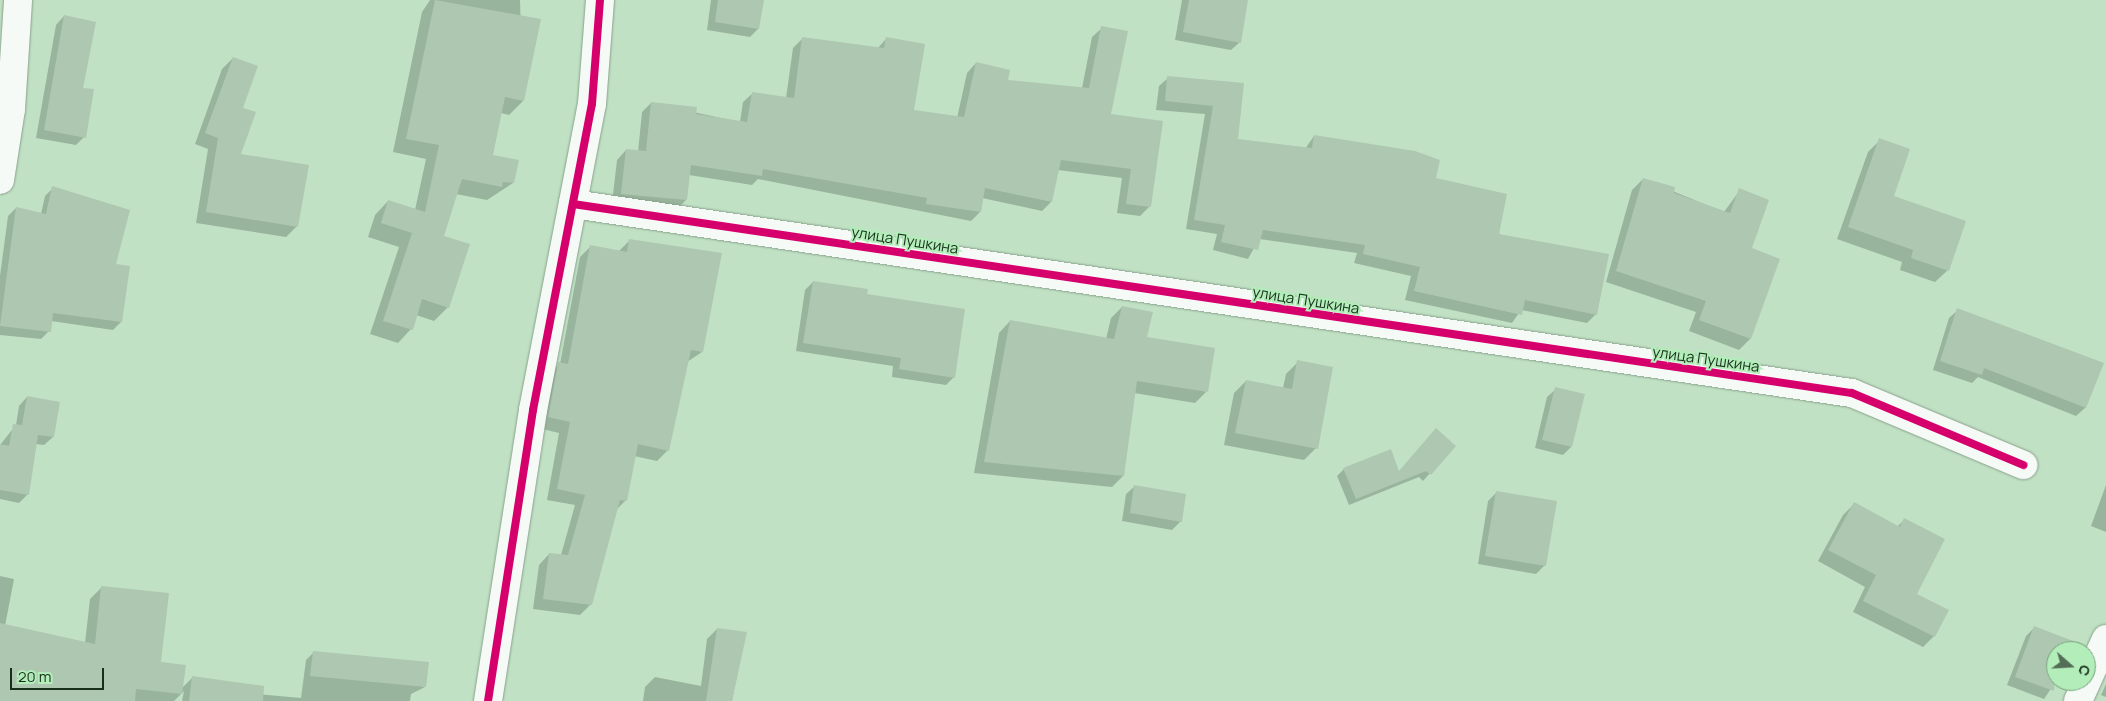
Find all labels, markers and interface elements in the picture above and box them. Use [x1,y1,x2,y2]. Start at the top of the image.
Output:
street label: улица Пушкина [850,223,960,257]
street label: улица Пушкина [1251,283,1361,317]
street label: улица Пушкина [1651,343,1761,375]
north arrow [2046,641,2096,691]
scale bar [12,658,106,690]
text: С [2074,663,2095,679]
text: 20 m [18,666,51,687]

